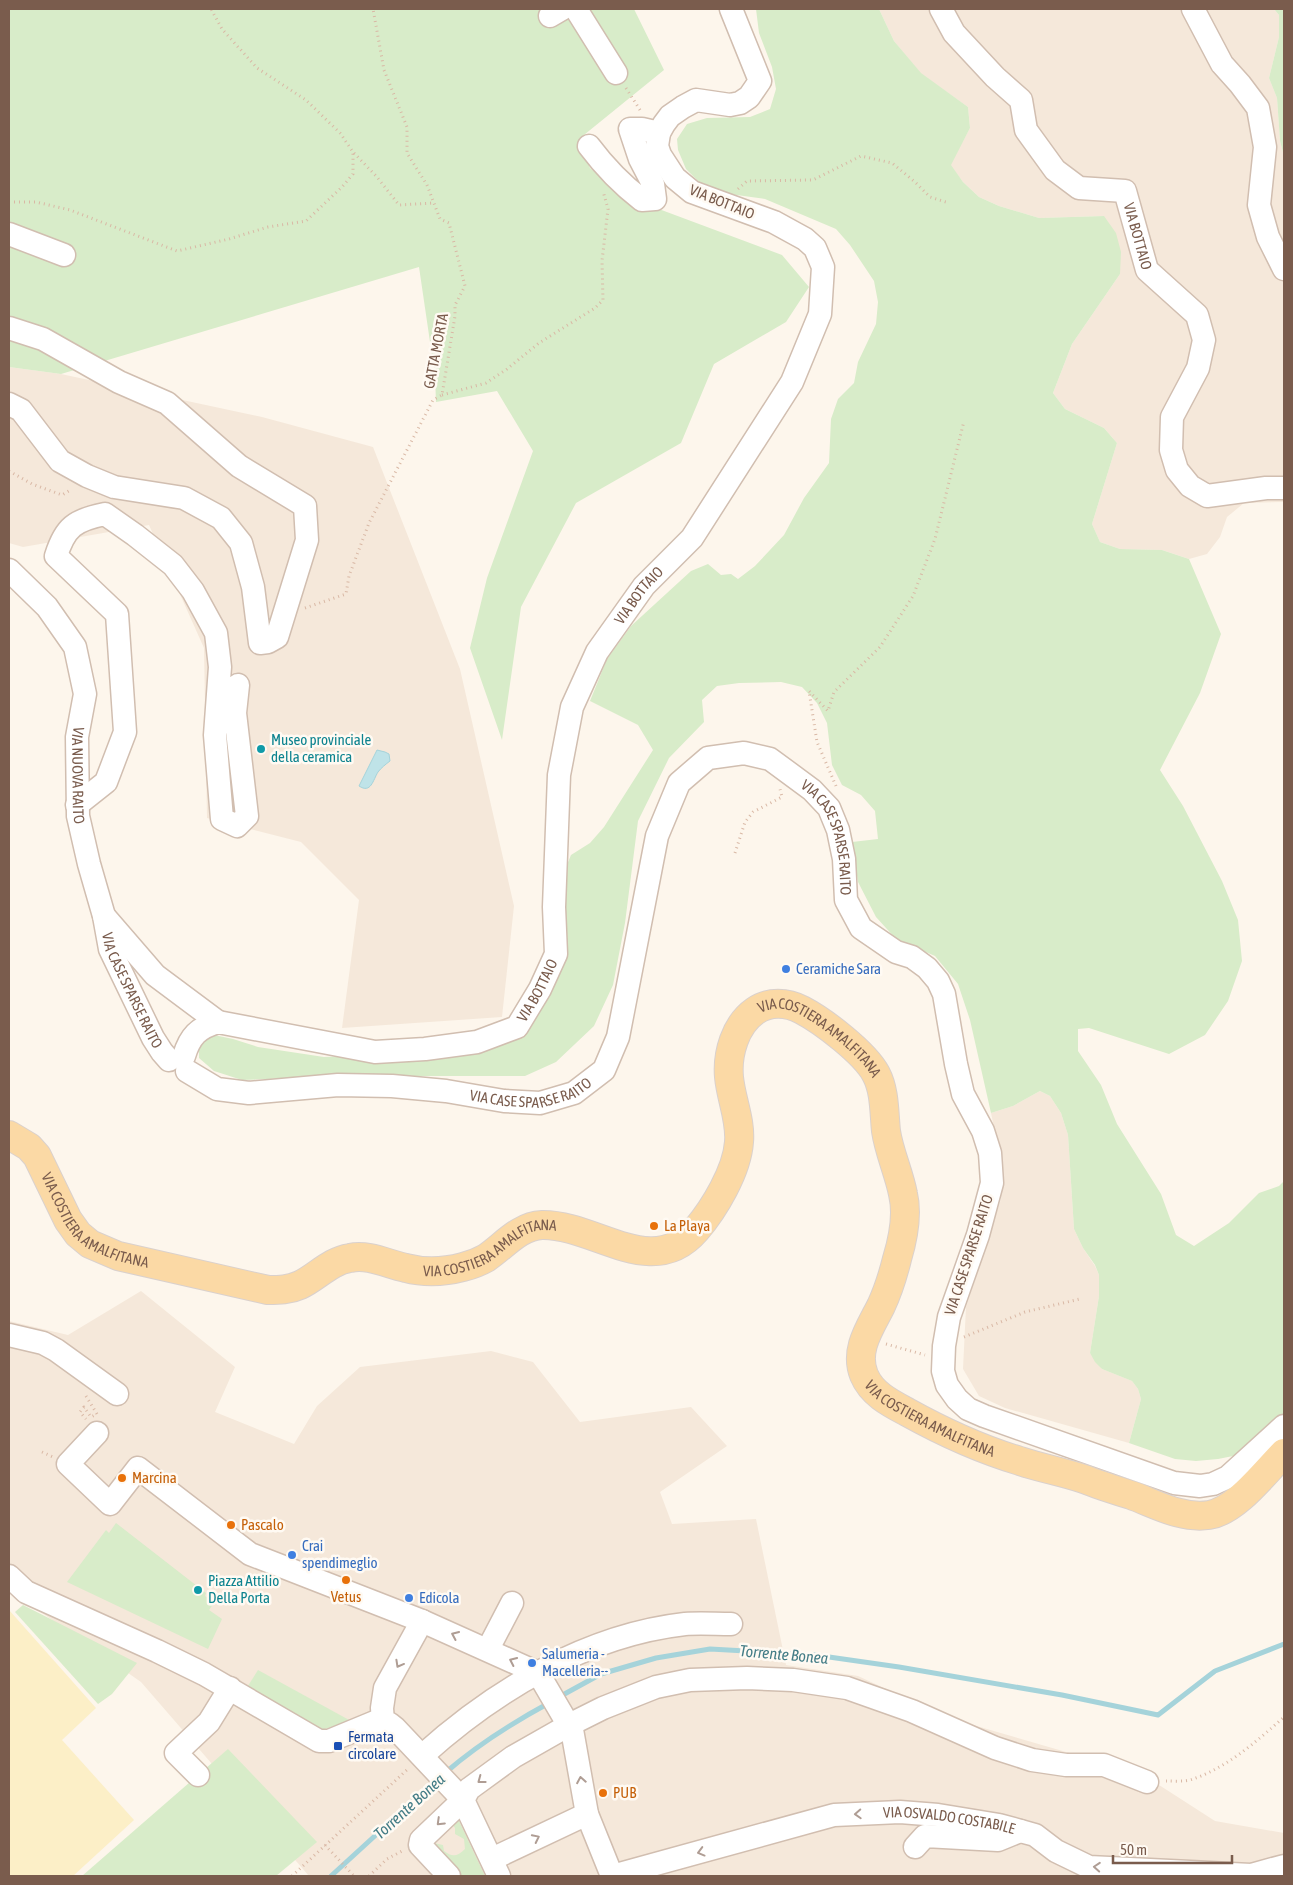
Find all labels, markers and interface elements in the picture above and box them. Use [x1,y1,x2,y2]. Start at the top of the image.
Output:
street label: VIA BOTTAIO [687,181,757,222]
street label: VIA BOTTAIO [1121,201,1156,272]
street label: GATTA MORTA [420,311,451,390]
street label: VIA BOTTAIO [611,563,667,627]
street label: VIA NUOVA RAITO [69,725,89,826]
place label: Museo provinciale della ceramica [271,731,372,765]
marker: Museo provinciale della ceramica [255,743,267,755]
street label: VIA CASE SPARSE RAITO [798,776,855,896]
street label: VIA CASE SPARSE RAITO [99,931,166,1051]
street label: VIA BOTTAIO [513,956,561,1025]
place label: Ceramiche Sara [796,960,881,977]
marker: Ceramiche Sara [780,963,792,975]
street label: VIA COSTIERA AMALFITANA [755,995,885,1080]
street label: VIA CASE SPARSE RAITO [468,1074,595,1111]
street label: VIA COSTIERA AMALFITANA [38,1170,151,1271]
street label: VIA CASE SPARSE RAITO [941,1192,996,1317]
street label: VIA COSTIERA AMALFITANA [422,1216,558,1279]
place label: La Playa [664,1217,710,1234]
marker: La Playa [648,1220,660,1232]
street label: VIA COSTIERA AMALFITANA [861,1377,998,1460]
place label: Marcina [132,1469,177,1486]
marker: Marcina [116,1472,128,1484]
place label: Pascalo [241,1516,284,1533]
marker: Pascalo [225,1519,237,1531]
place label: Crai spendimeglio [302,1537,378,1571]
marker: Crai spendimeglio [286,1549,298,1561]
place label: Piazza Attilio Della Porta [208,1572,279,1606]
marker: Vetus [340,1574,352,1586]
marker: Piazza Attilio Della Porta [192,1584,204,1596]
place label: Vetus [331,1588,361,1605]
place label: Edicola [419,1589,460,1606]
marker: Edicola [403,1592,415,1604]
one-way arrow [451,1631,460,1642]
water label: Torrente Bonea [739,1641,830,1667]
place label: Salumeria - Macelleria-- [542,1645,609,1679]
one-way arrow [509,1657,518,1667]
marker: Salumeria - Macelleria-- [526,1657,538,1669]
one-way arrow [395,1658,405,1667]
place label: Fermata circolare [348,1728,396,1762]
marker: Fermata circolare [332,1740,344,1752]
water label: Torrente Bonea [370,1769,448,1842]
one-way arrow [477,1774,487,1783]
one-way arrow [576,1776,586,1785]
place label: PUB [613,1784,636,1801]
marker: PUB [597,1787,609,1799]
street label: VIA OSVALDO COSTABILE [883,1803,1018,1837]
one-way arrow [854,1808,862,1819]
one-way arrow [437,1816,446,1825]
scale bar [1113,1832,1232,1864]
one-way arrow [531,1834,540,1845]
text: 50 m [1120,1841,1147,1858]
one-way arrow [697,1846,706,1857]
one-way arrow [1093,1861,1101,1872]

